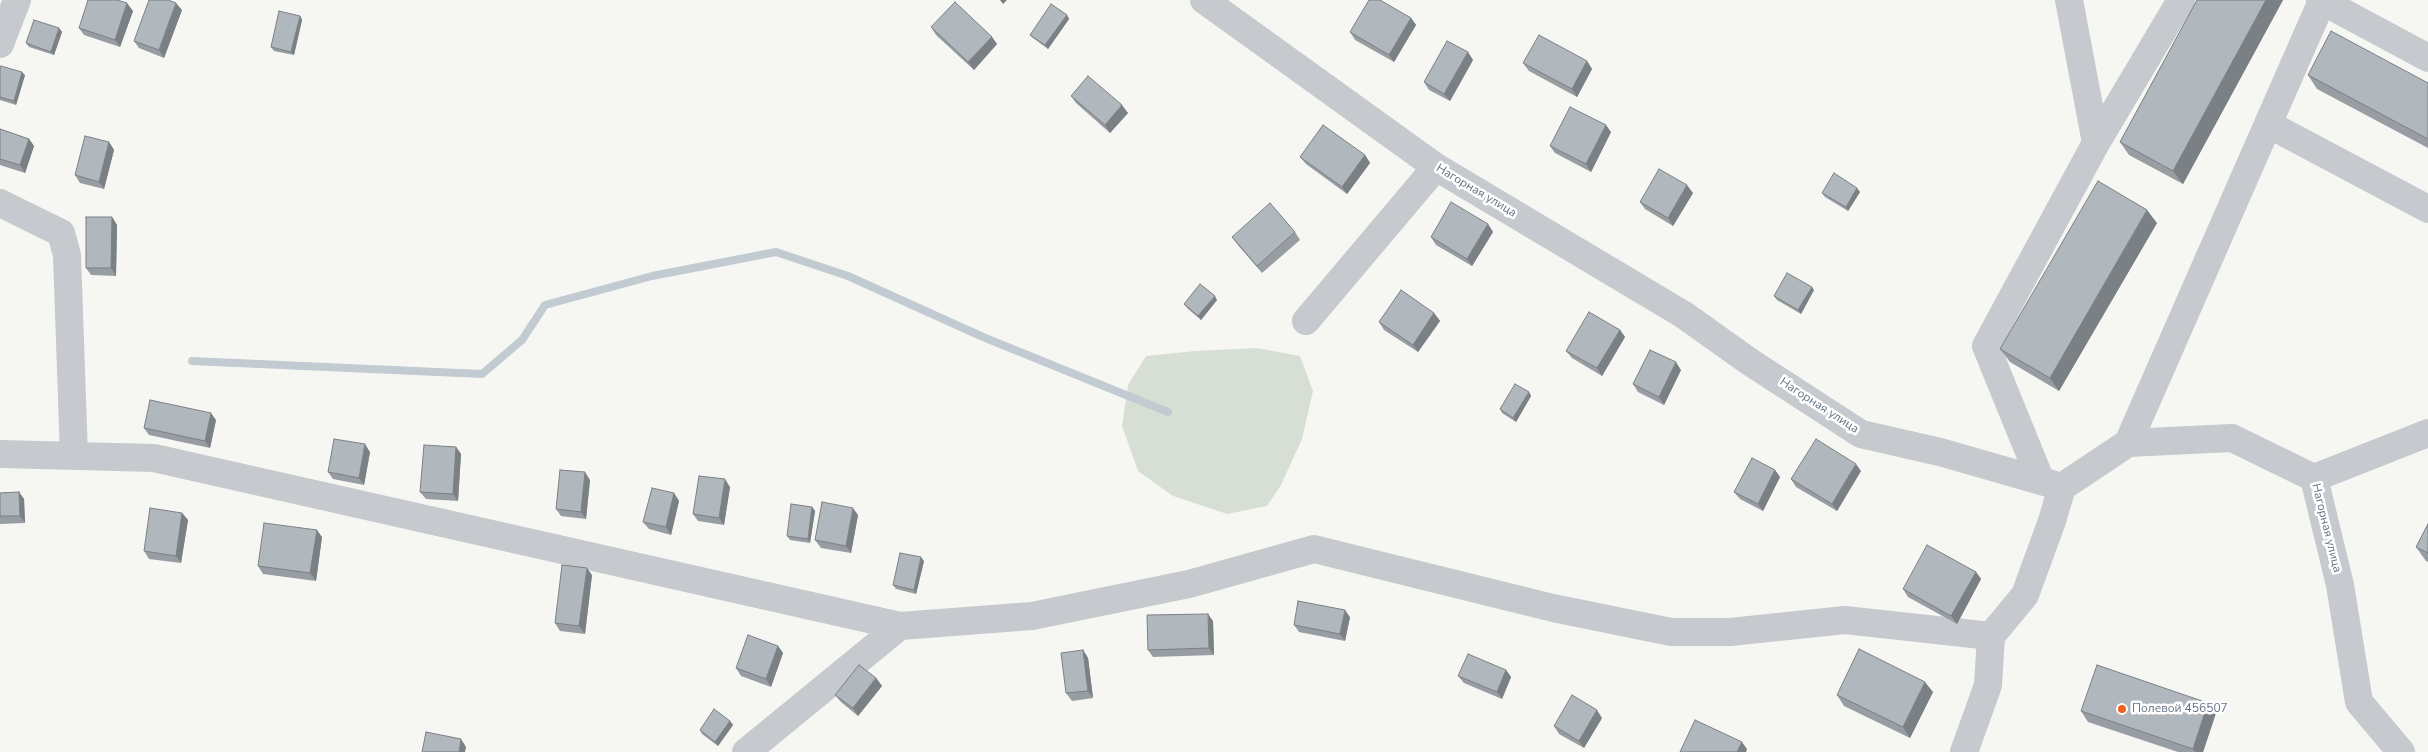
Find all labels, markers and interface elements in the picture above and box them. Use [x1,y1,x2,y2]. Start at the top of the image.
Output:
street label: Нагорная улица [1433,161,1519,221]
street label: Нагорная улица [1777,375,1861,437]
street label: Нагорная улица [2308,482,2344,574]
place label: Полевой 456507 [2132,702,2228,716]
marker: Полевой 456507 [2116,703,2128,715]

